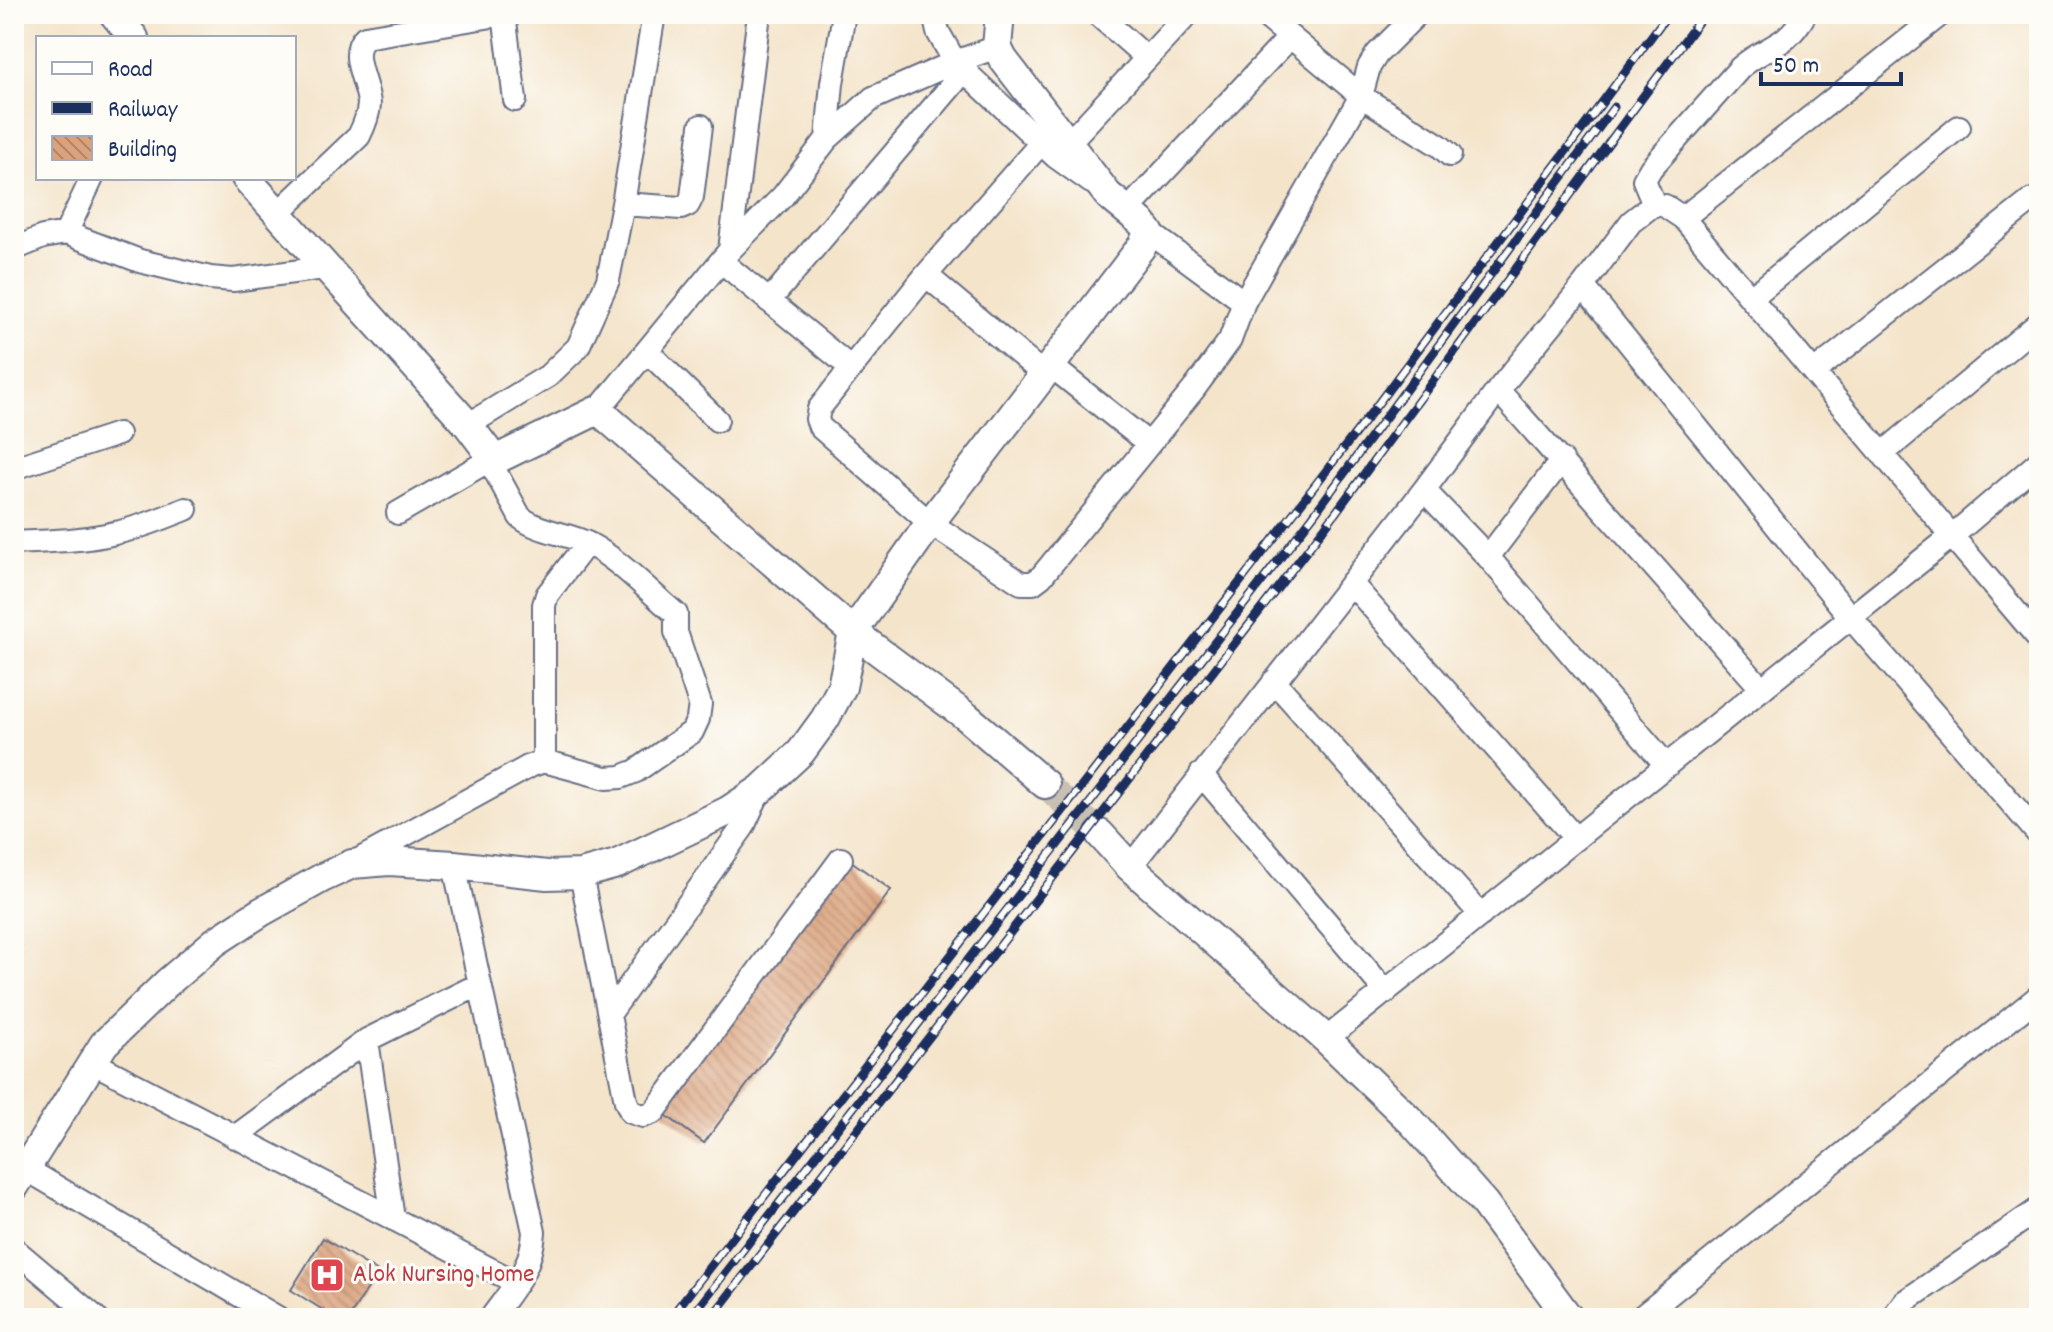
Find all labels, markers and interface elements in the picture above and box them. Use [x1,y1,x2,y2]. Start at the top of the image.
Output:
legend [36,36,296,180]
scale bar [1761,36,1901,86]
text: 50 m [1773,50,1819,84]
text: Road [108,54,153,88]
text: Railway [108,94,179,128]
text: Building [108,134,177,168]
hospital icon: Alok Nursing Home [308,1256,346,1294]
place label: Alok Nursing Home [353,1257,535,1294]

